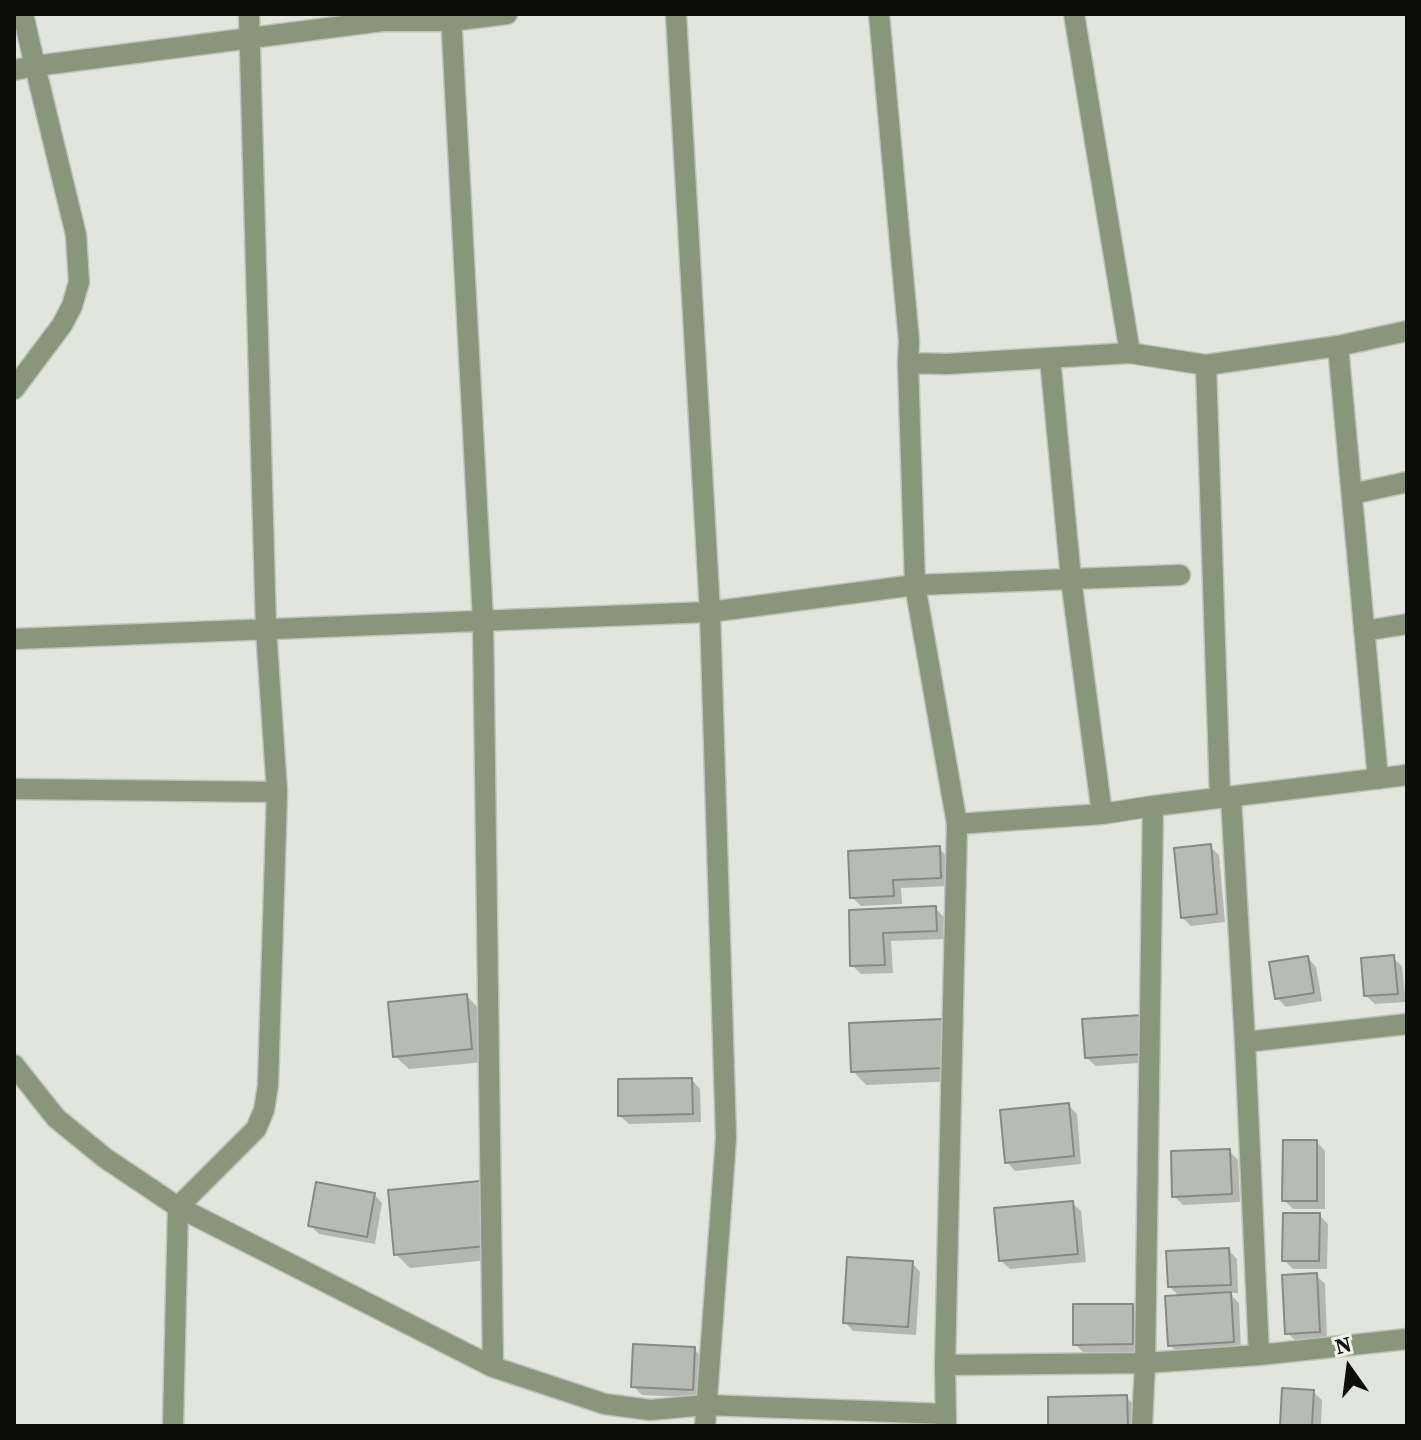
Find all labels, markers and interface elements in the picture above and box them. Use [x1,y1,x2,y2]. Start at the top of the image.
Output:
north arrow [1309,1328,1389,1408]
text: N [1332,1328,1355,1361]

